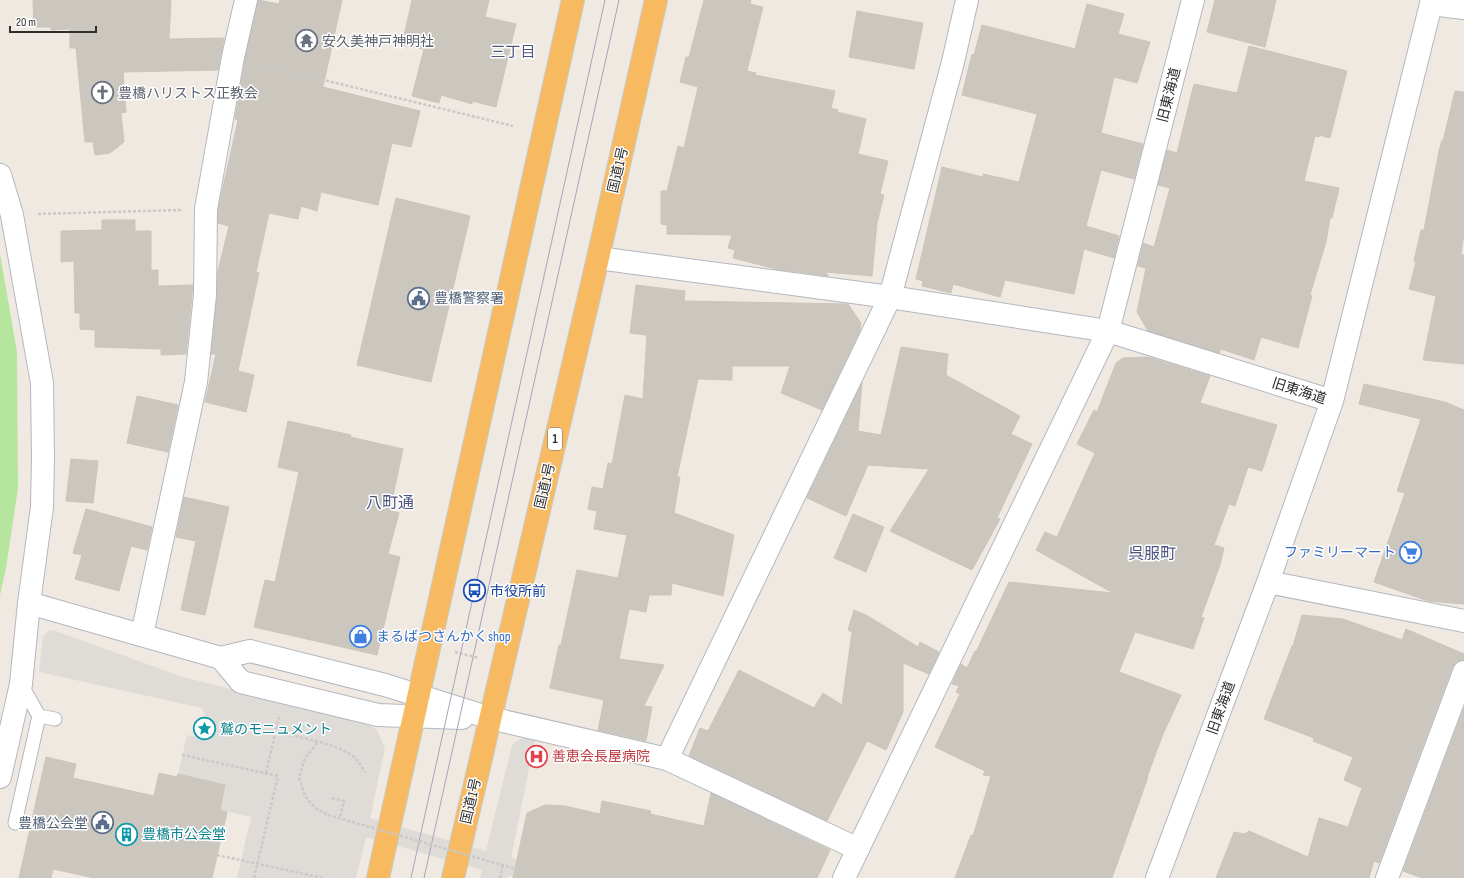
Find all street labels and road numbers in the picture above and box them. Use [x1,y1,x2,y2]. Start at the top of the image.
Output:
street label: 旧東海道 [1154,66,1184,124]
street label: 国道1号 [604,145,632,195]
street label: 旧東海道 [1270,374,1328,408]
road number: 1 [548,428,562,450]
street label: 国道1号 [531,461,559,511]
street label: 旧東海道 [1203,679,1239,737]
street label: 国道1号 [457,776,485,826]

